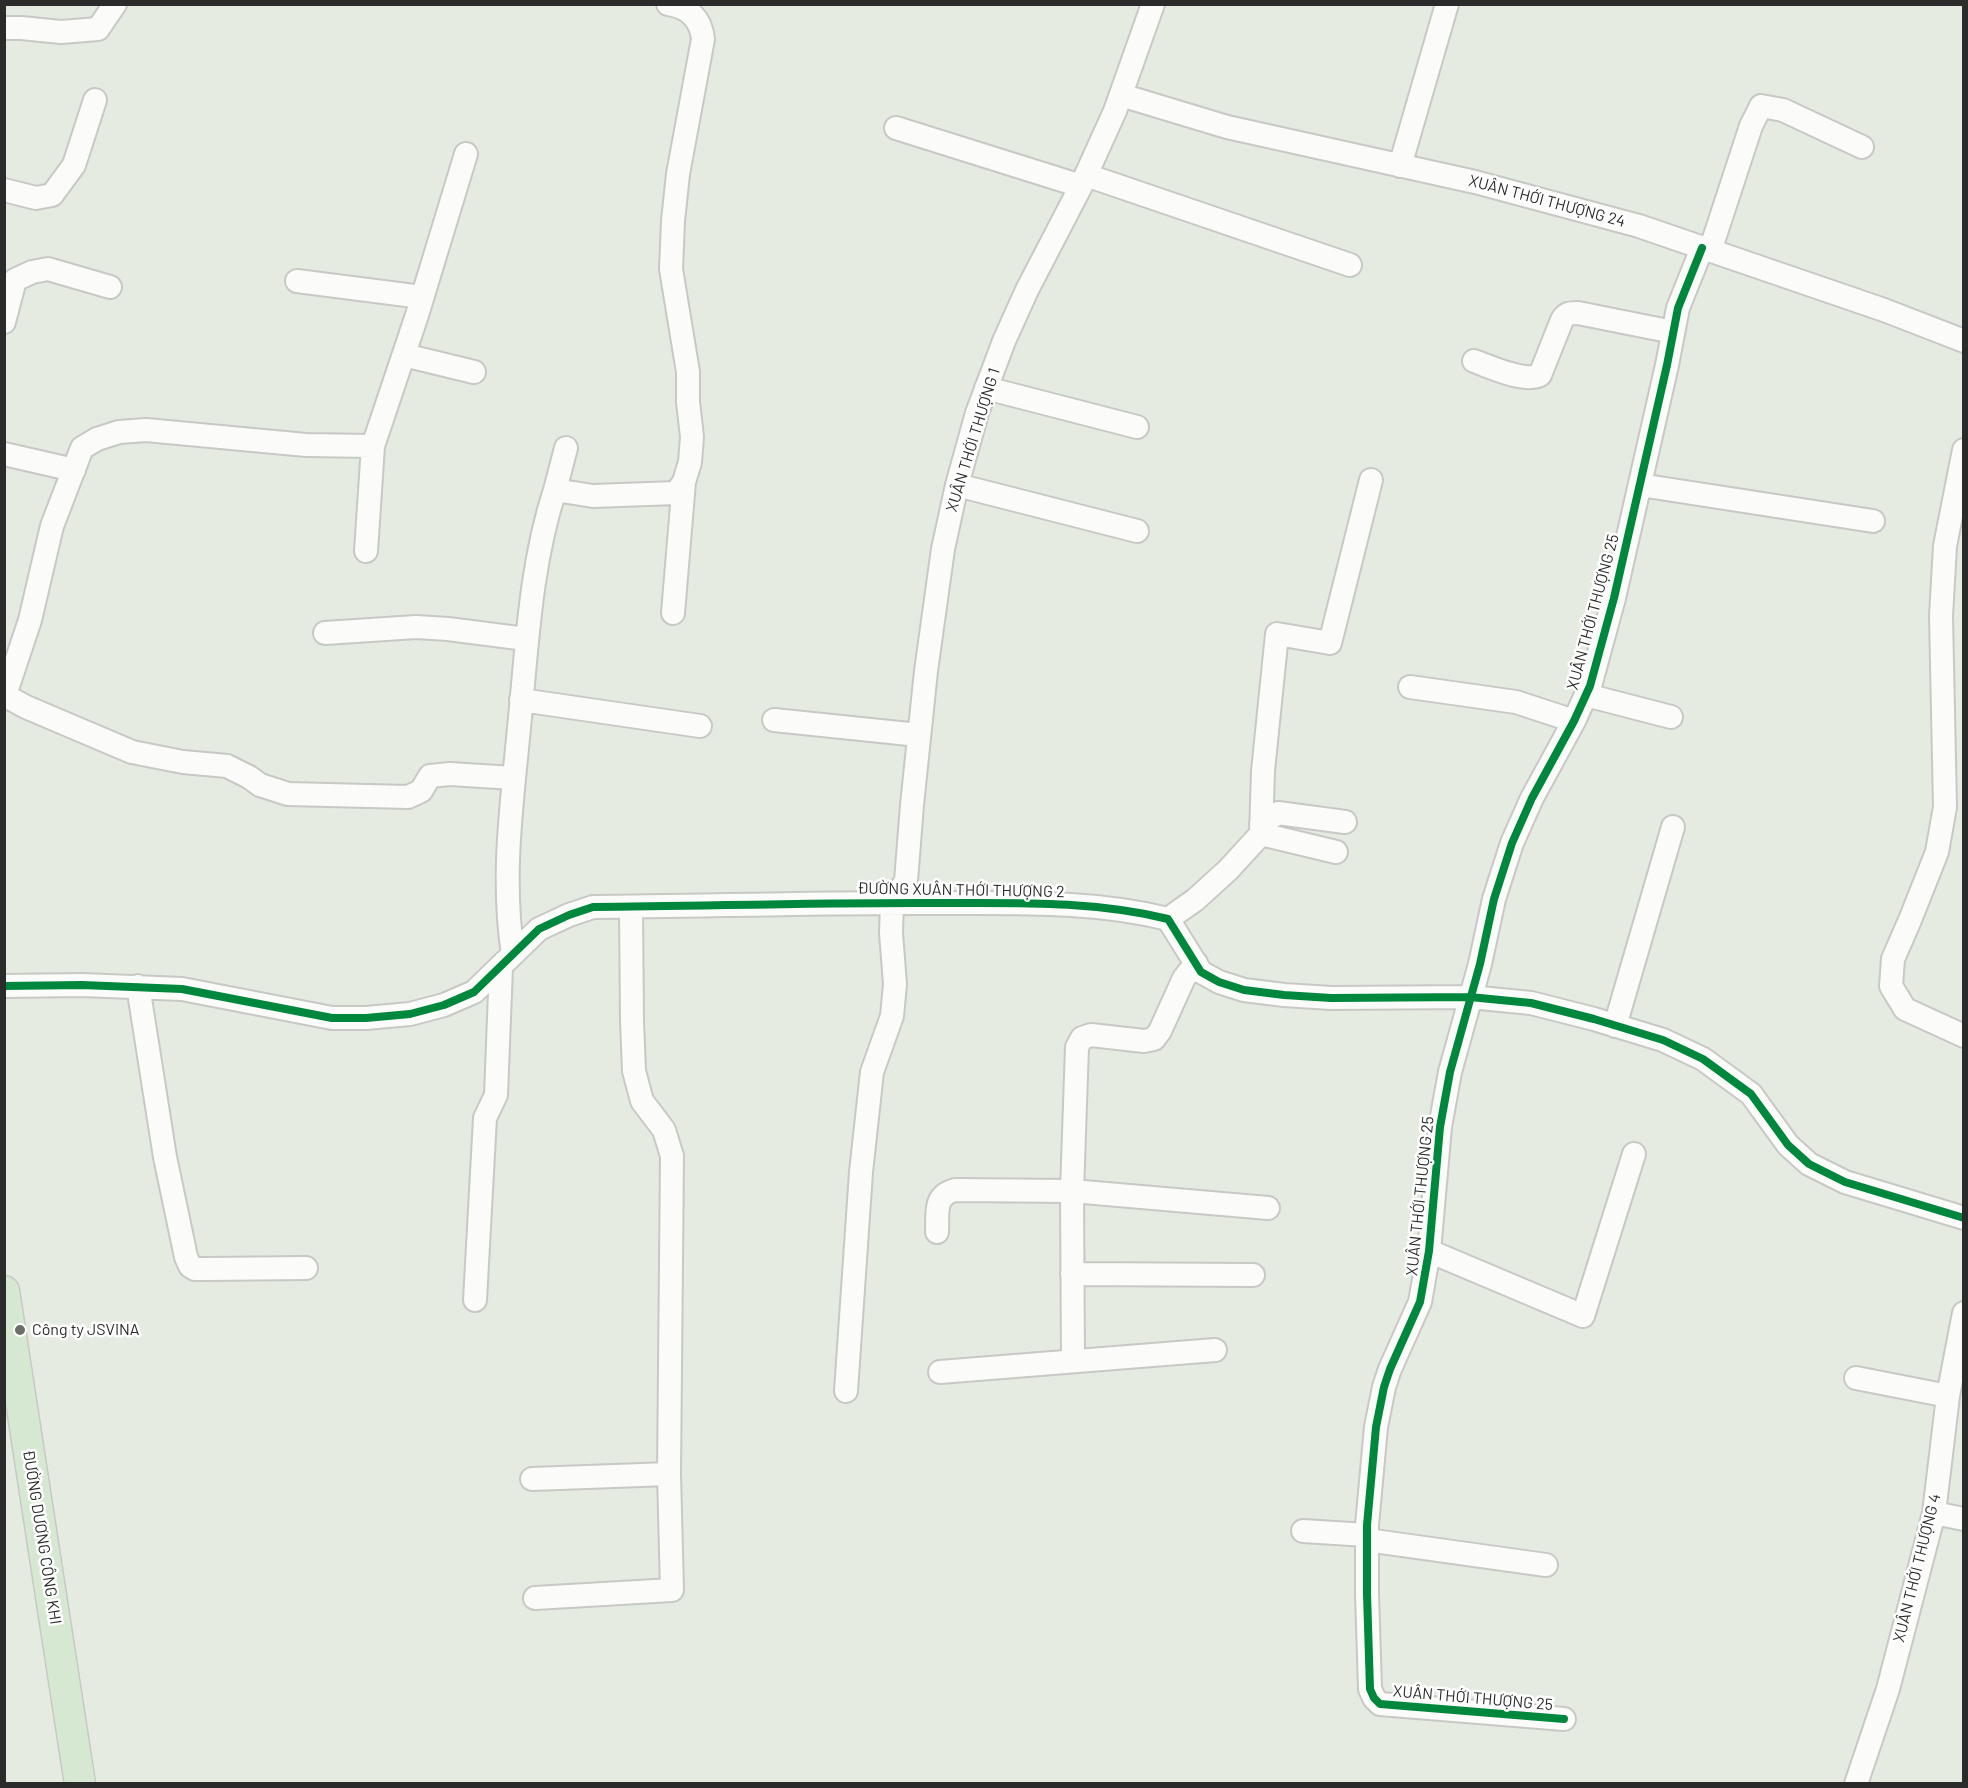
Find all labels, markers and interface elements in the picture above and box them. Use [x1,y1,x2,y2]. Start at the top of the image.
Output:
street label: XUÂN THỚI THƯỢNG 24 [1467,171,1627,231]
street label: XUÂN THỚI THƯỢNG 1 [942,366,1004,514]
street label: XUÂN THỚI THƯỢNG 25 [1563,532,1623,692]
street label: ĐƯỜNG XUÂN THỚI THƯỢNG 2 [857,879,1065,901]
street label: XUÂN THỚI THƯỢNG 25 [1402,1115,1438,1277]
place label: Công ty JSVINA [32,1320,140,1340]
marker: Công ty JSVINA [13,1323,27,1337]
street label: ĐƯỜNG DƯƠNG CÔNG KHI [19,1448,65,1626]
street label: XUÂN THỚI THƯỢNG 4 [1889,1492,1945,1644]
street label: XUÂN THỚI THƯỢNG 25 [1392,1681,1554,1715]

